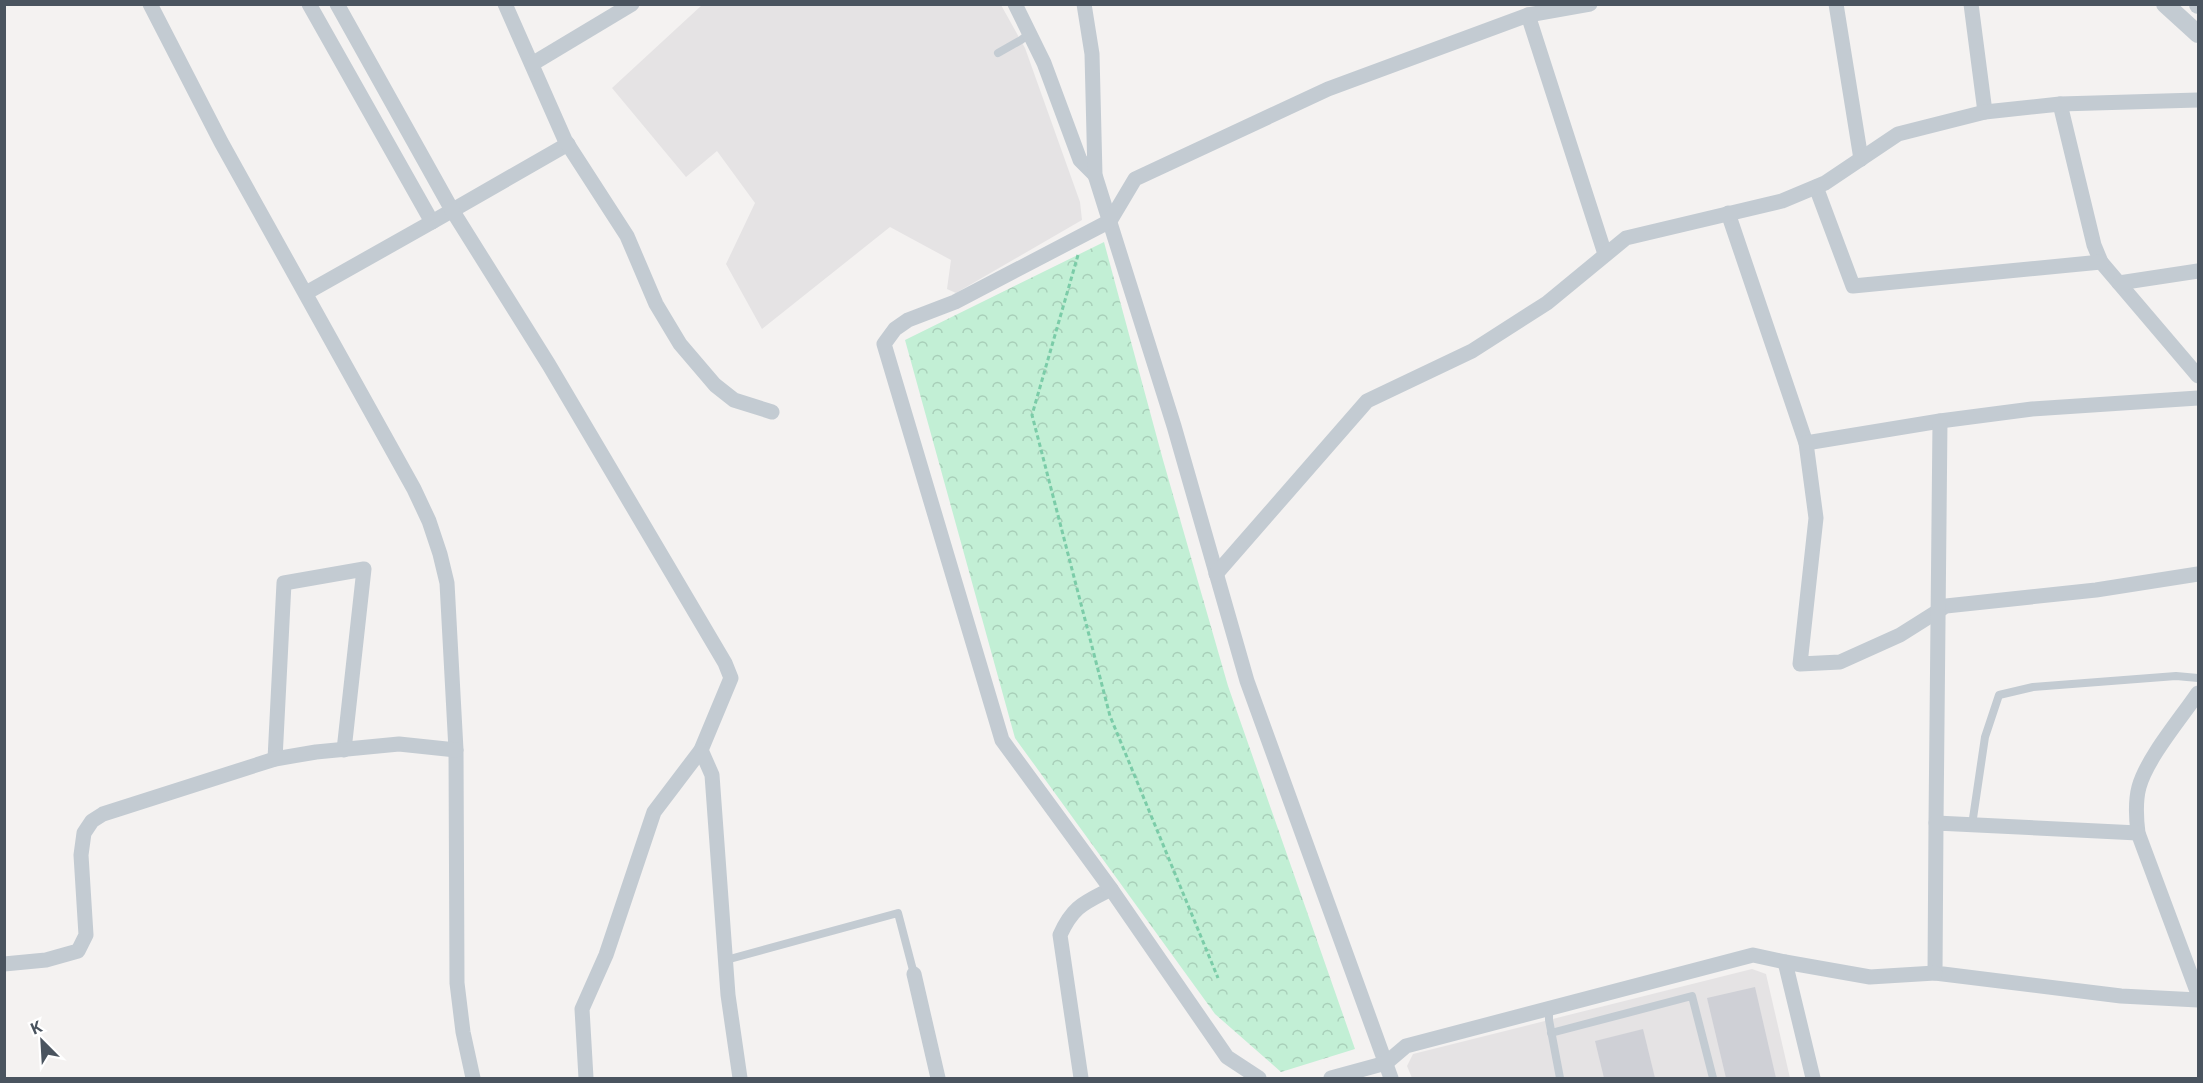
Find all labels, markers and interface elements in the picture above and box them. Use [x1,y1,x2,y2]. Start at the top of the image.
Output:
north arrow [12,1011,72,1071]
text: K [27,1015,46,1040]

